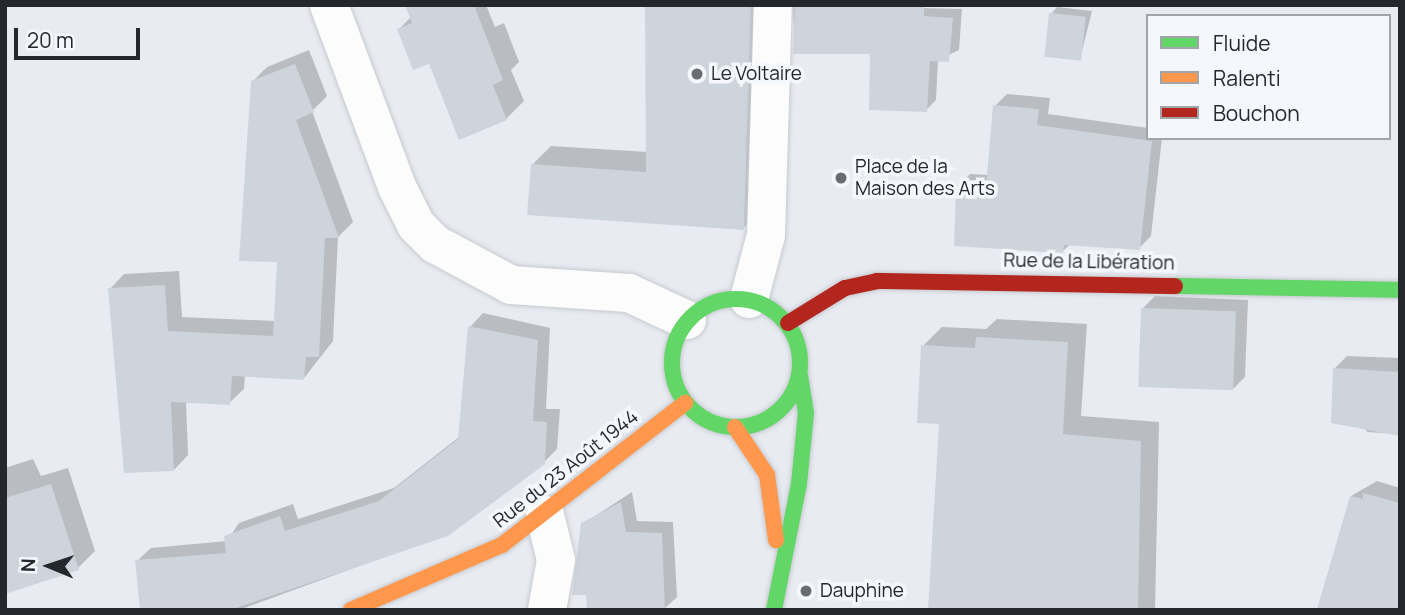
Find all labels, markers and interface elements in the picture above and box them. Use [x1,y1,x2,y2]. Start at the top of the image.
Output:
scale bar [18,14,144,58]
legend [1146,14,1391,140]
text: 20 m [27,26,74,54]
text: Fluide [1213,29,1271,57]
place label: Le Voltaire [711,63,802,85]
text: Ralenti [1213,64,1281,92]
marker: Le Voltaire [689,66,705,82]
text: Bouchon [1213,99,1300,127]
place label: Place de la Maison des Arts [855,156,995,200]
marker: Place de la Maison des Arts [833,170,849,186]
street label: Rue de la Libération [1003,249,1175,275]
street label: Rue du 23 Août 1944 [489,405,643,533]
north arrow [14,531,84,601]
text: N [15,558,41,573]
place label: Dauphine [820,580,904,602]
marker: Dauphine [798,583,814,599]

